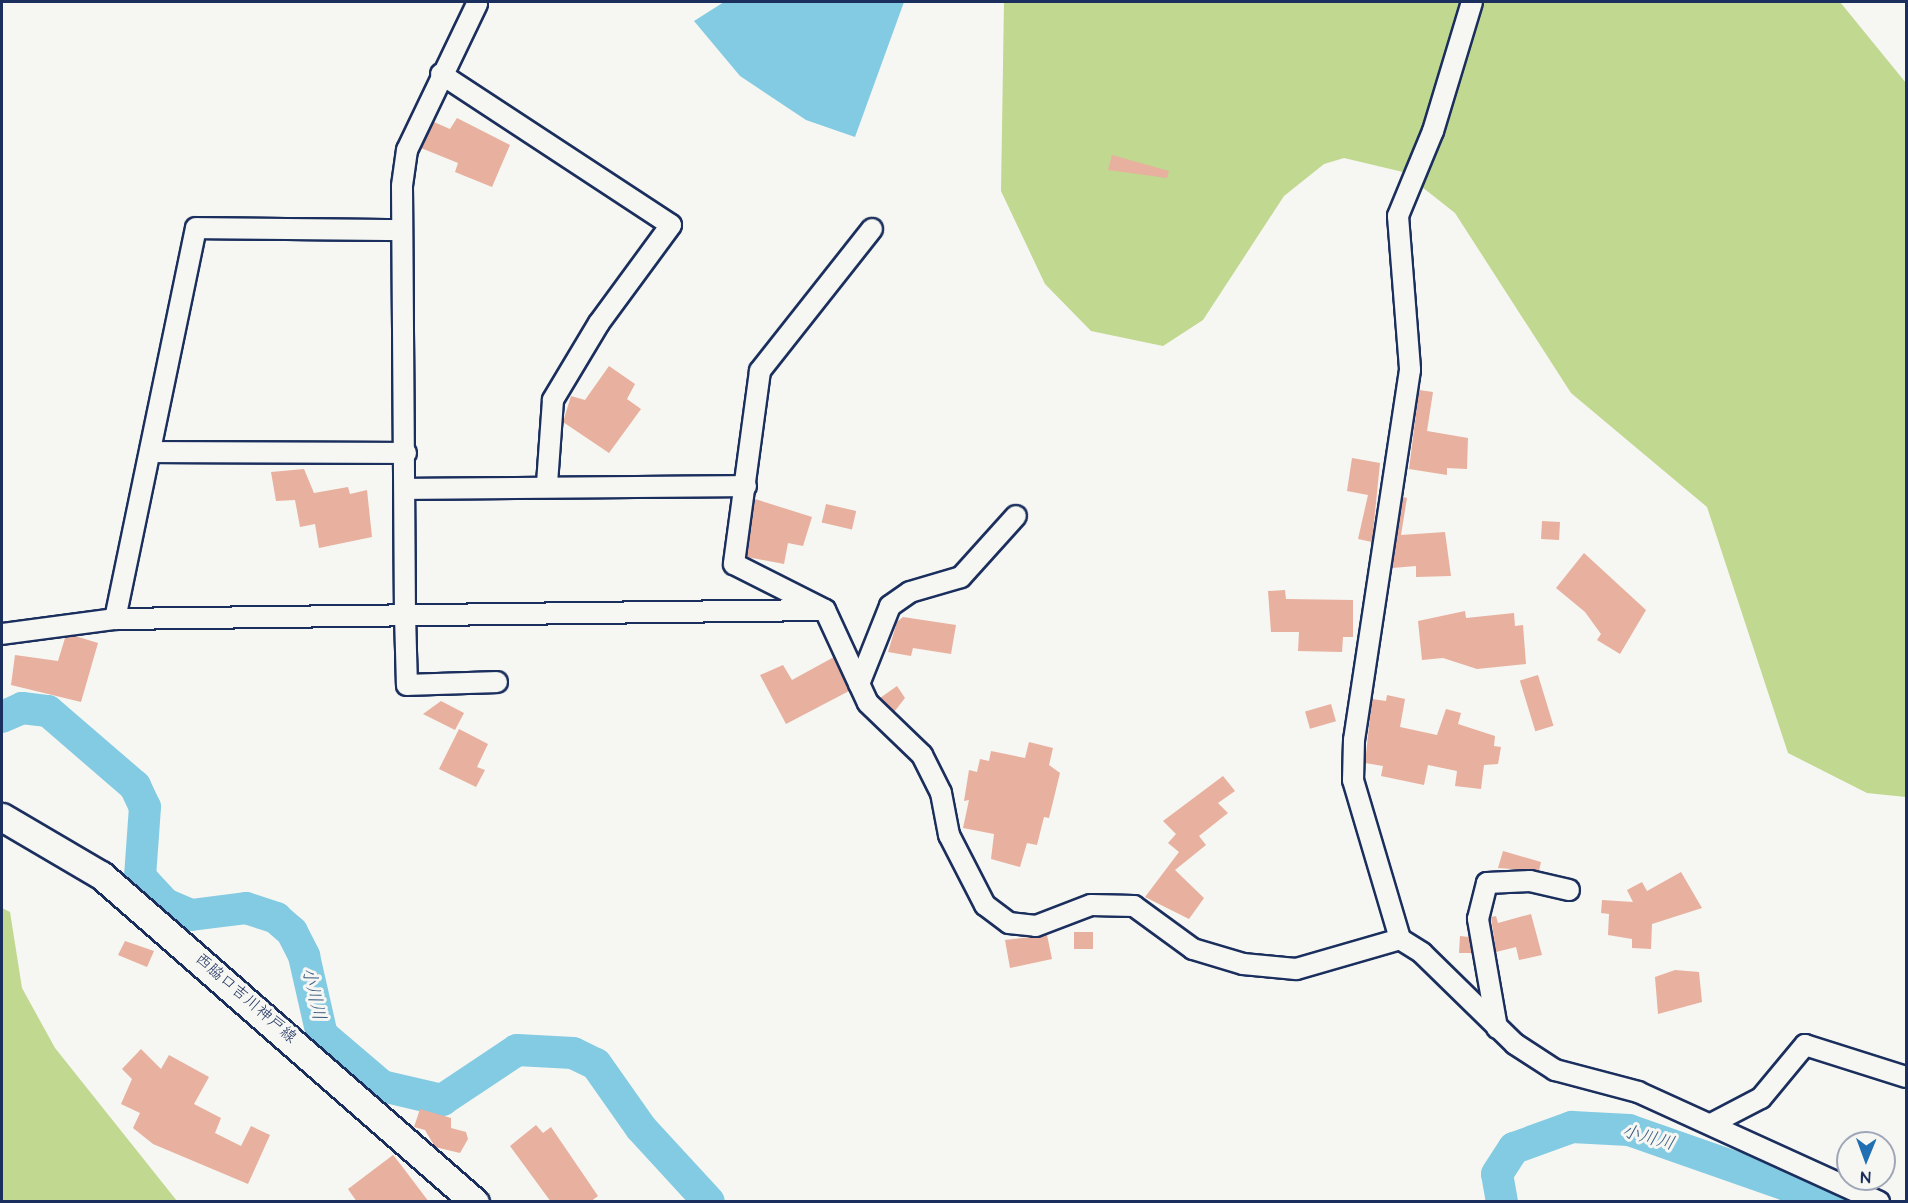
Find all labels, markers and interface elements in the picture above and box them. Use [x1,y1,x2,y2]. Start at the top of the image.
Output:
street label: 西脇口吉川神戸線 [191,949,301,1047]
water label: 小川川 [296,965,330,1023]
water label: 小川川 [1619,1121,1677,1155]
north arrow [1836,1131,1896,1191]
text: N [1861,1166,1871,1188]

